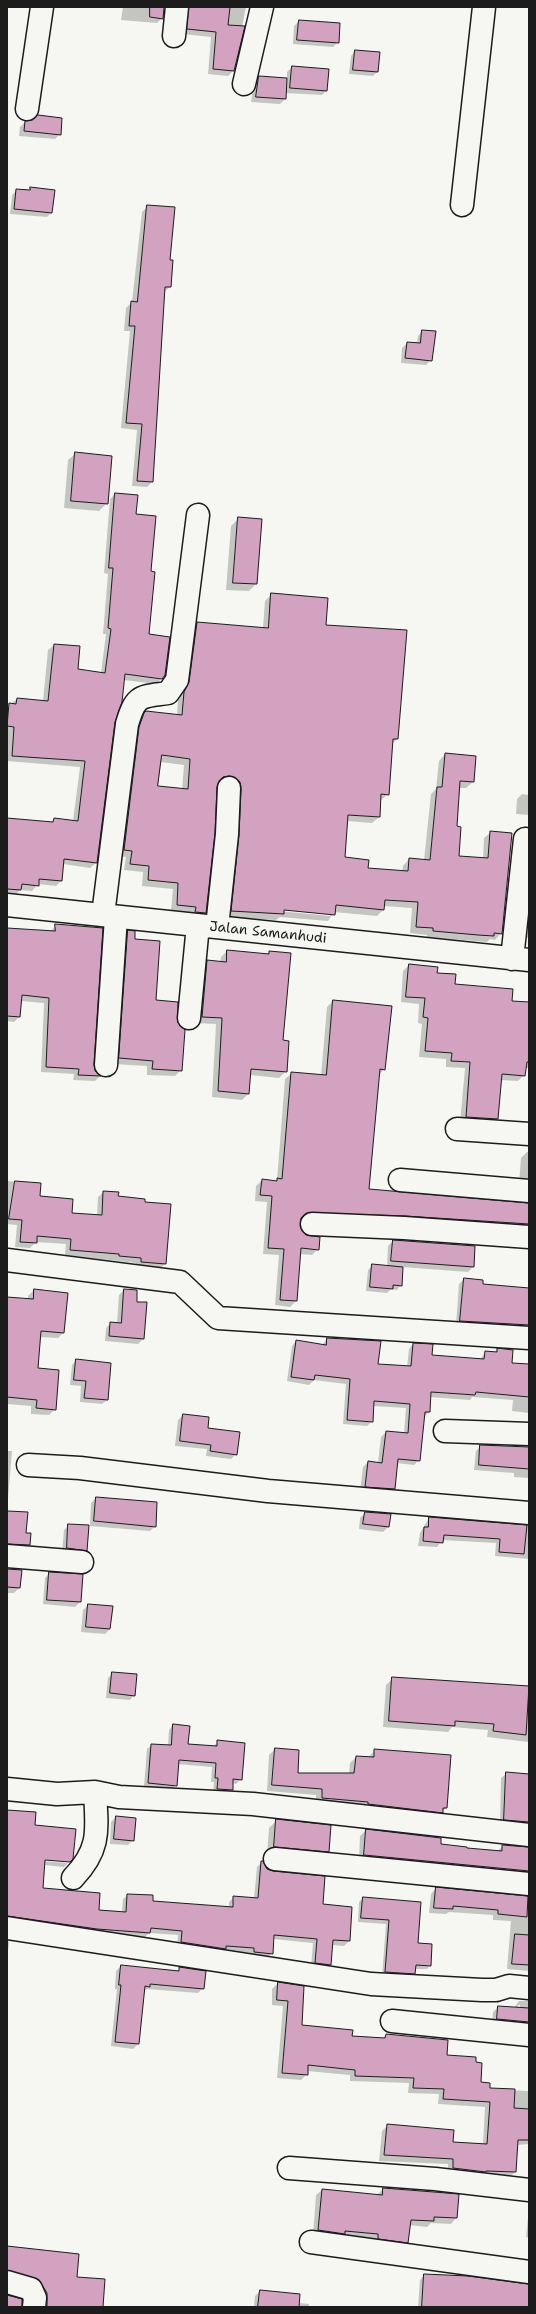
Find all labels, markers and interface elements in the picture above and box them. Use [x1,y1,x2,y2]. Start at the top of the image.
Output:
street label: Jalan Samanhudi [208,918,328,948]

